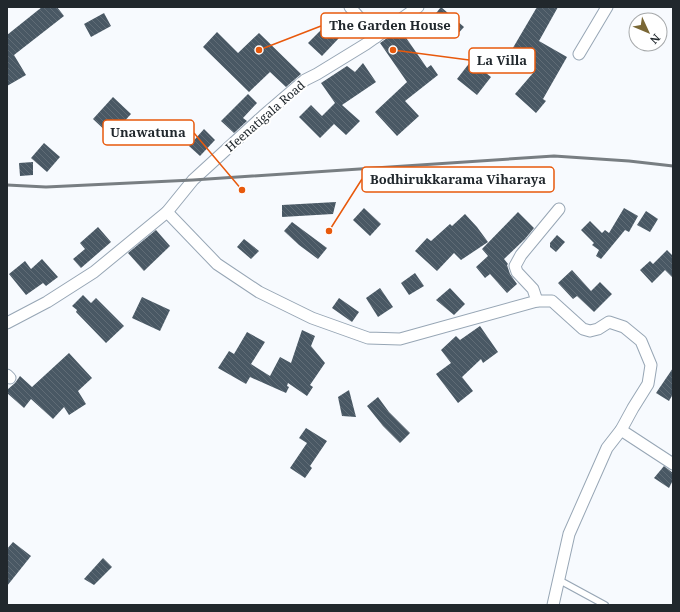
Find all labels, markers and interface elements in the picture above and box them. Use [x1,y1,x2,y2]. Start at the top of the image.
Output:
north arrow [628,12,668,52]
callout: The Garden House [321,13,459,38]
text: The Garden House [329,16,451,34]
text: N [647,31,664,48]
callout: La Villa [469,48,535,73]
text: La Villa [477,51,527,69]
street label: Heenatigala Road [221,76,309,155]
callout: Unawatuna [103,120,194,145]
text: Unawatuna [110,123,186,141]
callout: Bodhirukkarama Viharaya [362,167,554,192]
text: Bodhirukkarama Viharaya [370,170,546,188]

